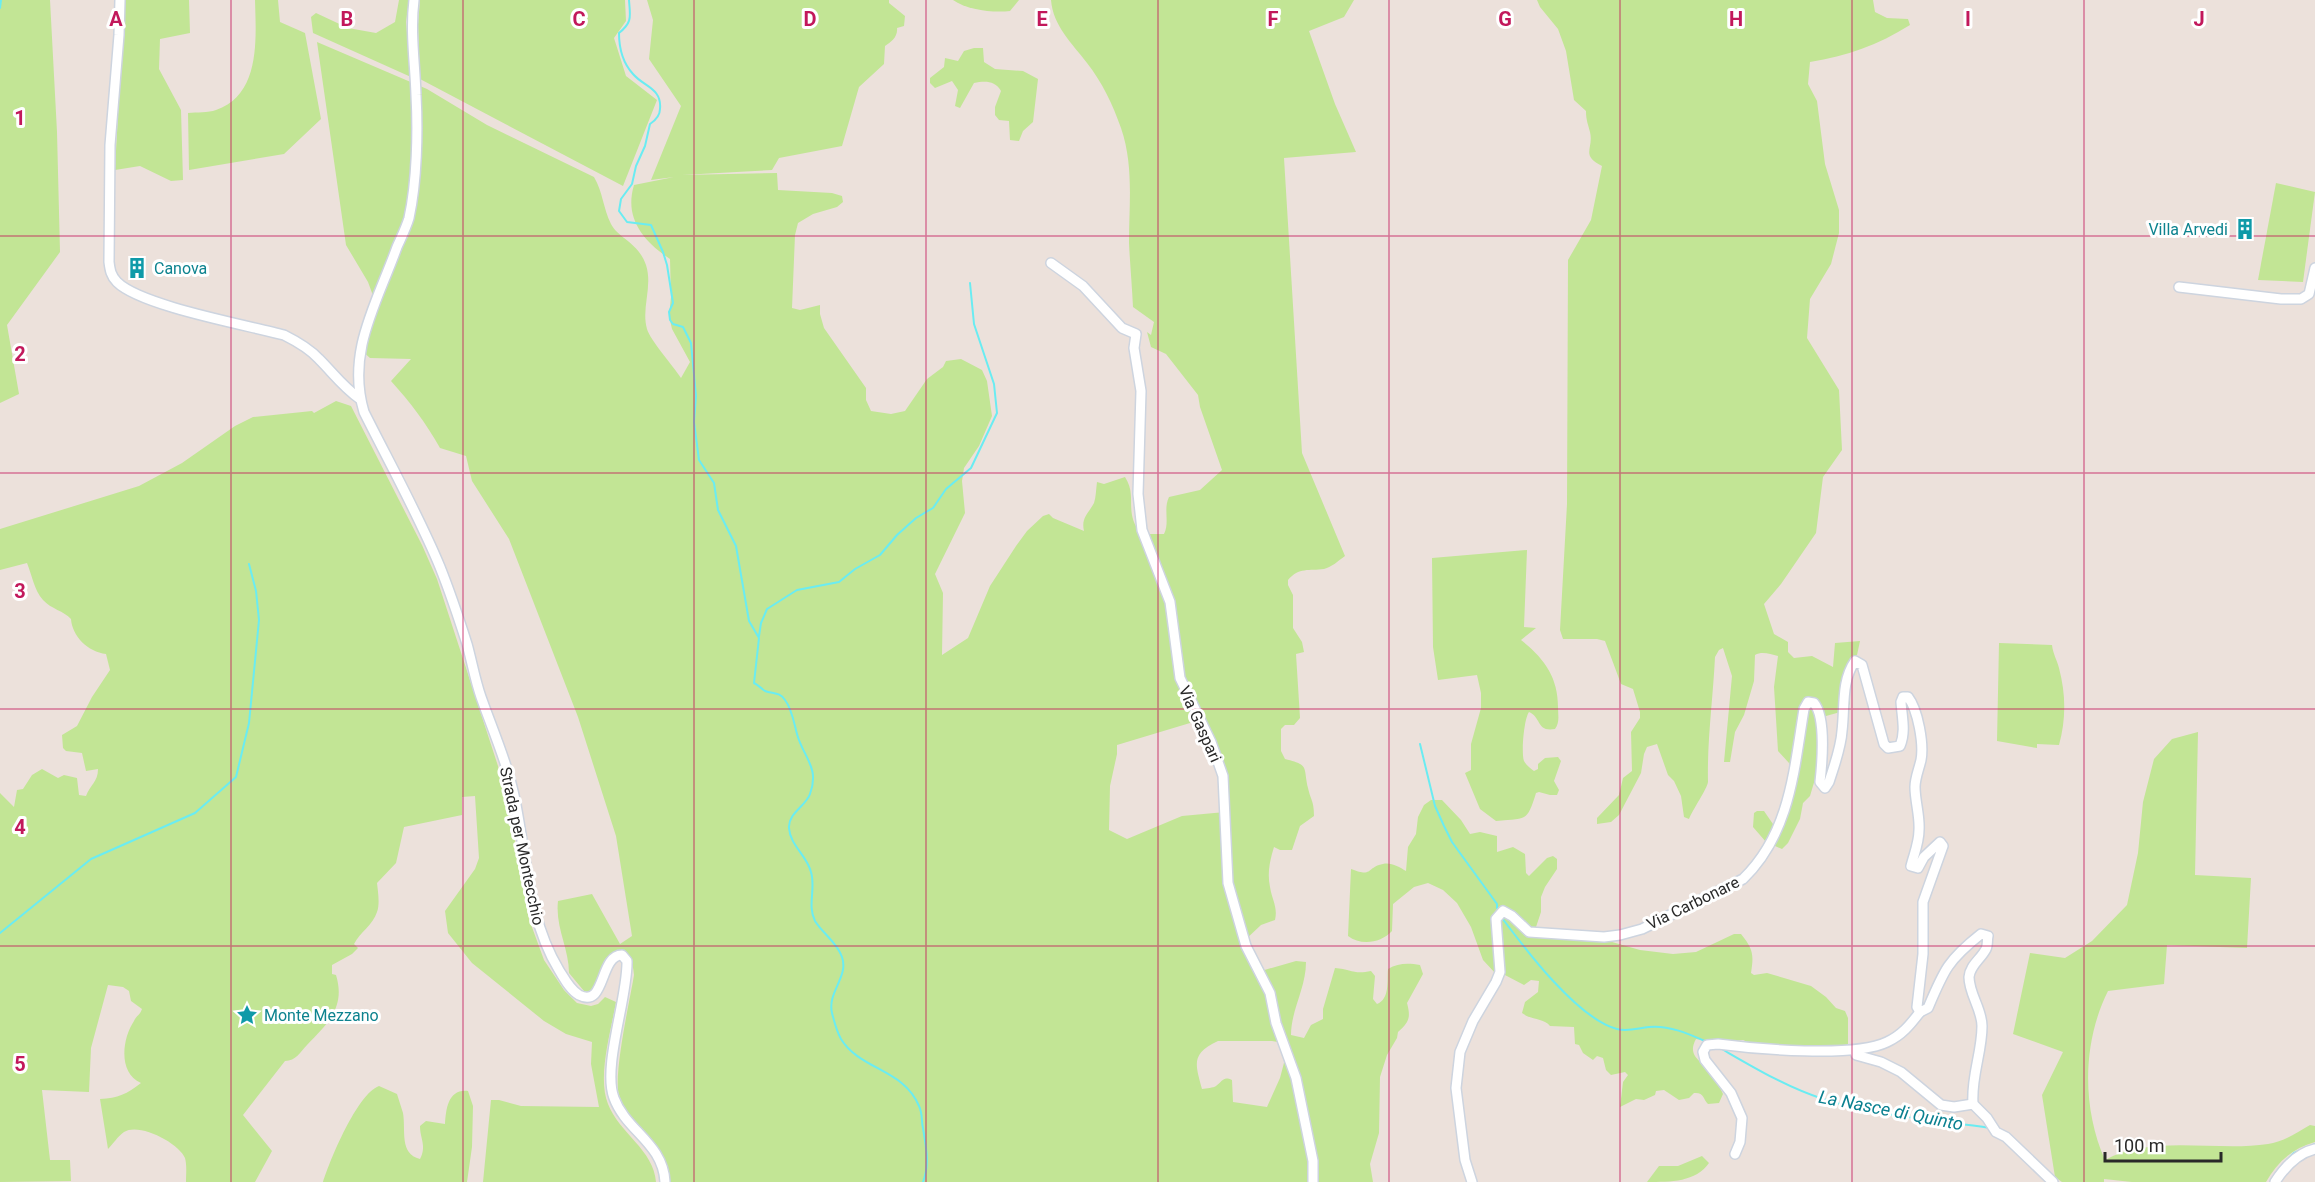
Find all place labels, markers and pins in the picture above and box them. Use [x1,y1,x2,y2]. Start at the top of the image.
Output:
building icon: Villa Arvedi [2233,217,2257,241]
place label: Villa Arvedi [2148,220,2228,239]
building icon: Canova [125,256,149,280]
place label: Canova [154,259,207,278]
place icon: Monte Mezzano [235,1003,259,1027]
place label: Monte Mezzano [264,1006,379,1025]

